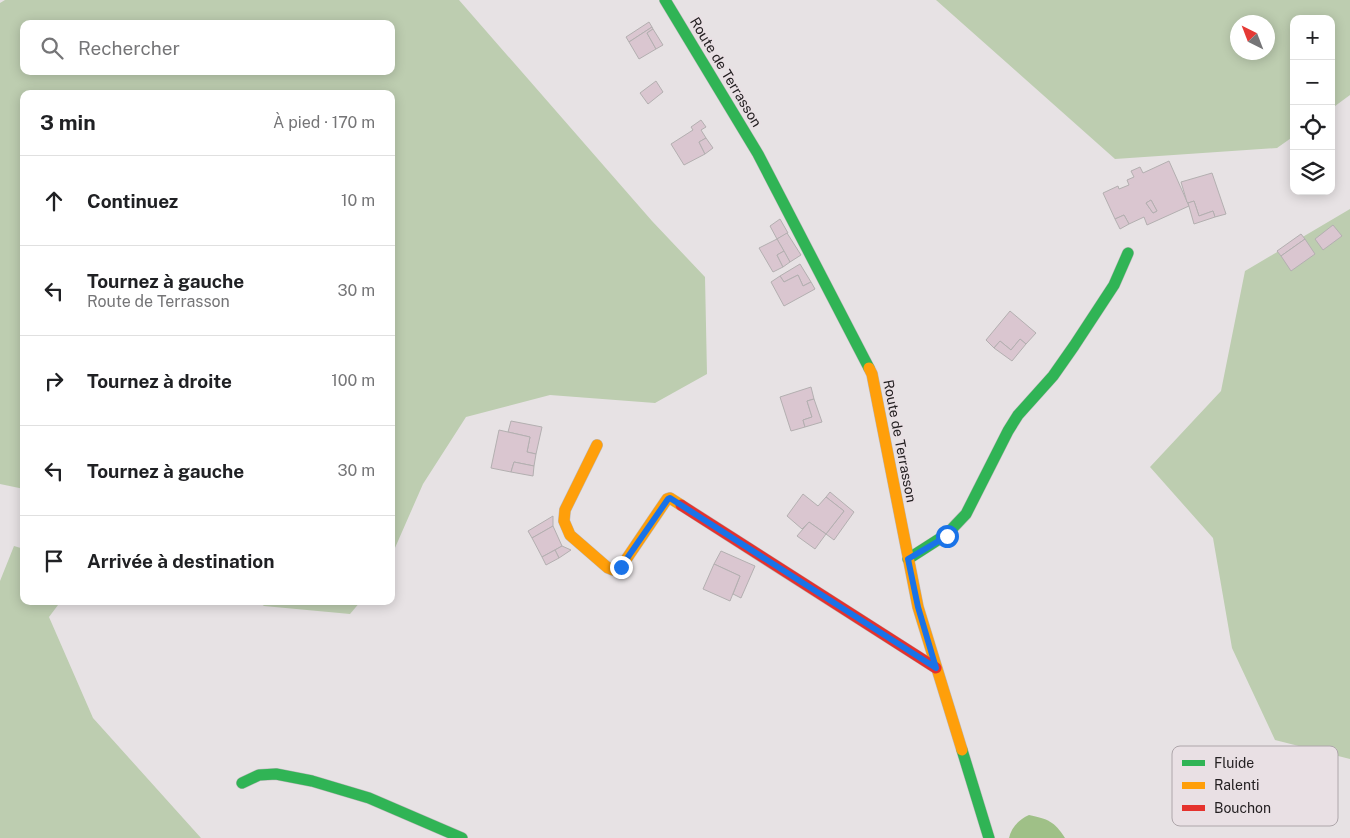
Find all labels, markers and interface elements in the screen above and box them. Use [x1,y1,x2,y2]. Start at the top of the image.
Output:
street label: Route de Terrasson [687,14,765,130]
north arrow [1230,15,1275,60]
map controls [1290,15,1335,195]
button: + [1290,15,1335,60]
search box [20,20,395,75]
icon: search [38,34,66,62]
text: Rechercher [78,37,180,59]
button: − [1290,60,1335,105]
button: locate [1290,105,1335,150]
text: 3 min [40,110,96,135]
text: À pied · 170 m [273,113,375,132]
button: layers [1290,150,1335,195]
icon: ahead [40,187,68,215]
text: Continuez [87,190,178,212]
text: 10 m [341,191,375,210]
text: Tournez à gauche [87,270,244,292]
icon: left [40,277,68,305]
text: 30 m [338,281,375,300]
text: Route de Terrasson [87,292,230,311]
icon: right [40,367,68,395]
text: Tournez à droite [87,370,232,392]
text: 100 m [331,371,375,390]
street label: Route de Terrasson [880,378,920,504]
icon: left [40,457,68,485]
text: Tournez à gauche [87,460,244,482]
text: 30 m [338,461,375,480]
route start [936,525,959,548]
icon: arrive [40,547,68,575]
text: Arrivée à destination [87,550,275,572]
route end [610,556,633,579]
legend [1172,746,1338,826]
text: Fluide [1214,755,1254,771]
text: Ralenti [1214,777,1260,793]
text: Bouchon [1214,800,1271,816]

